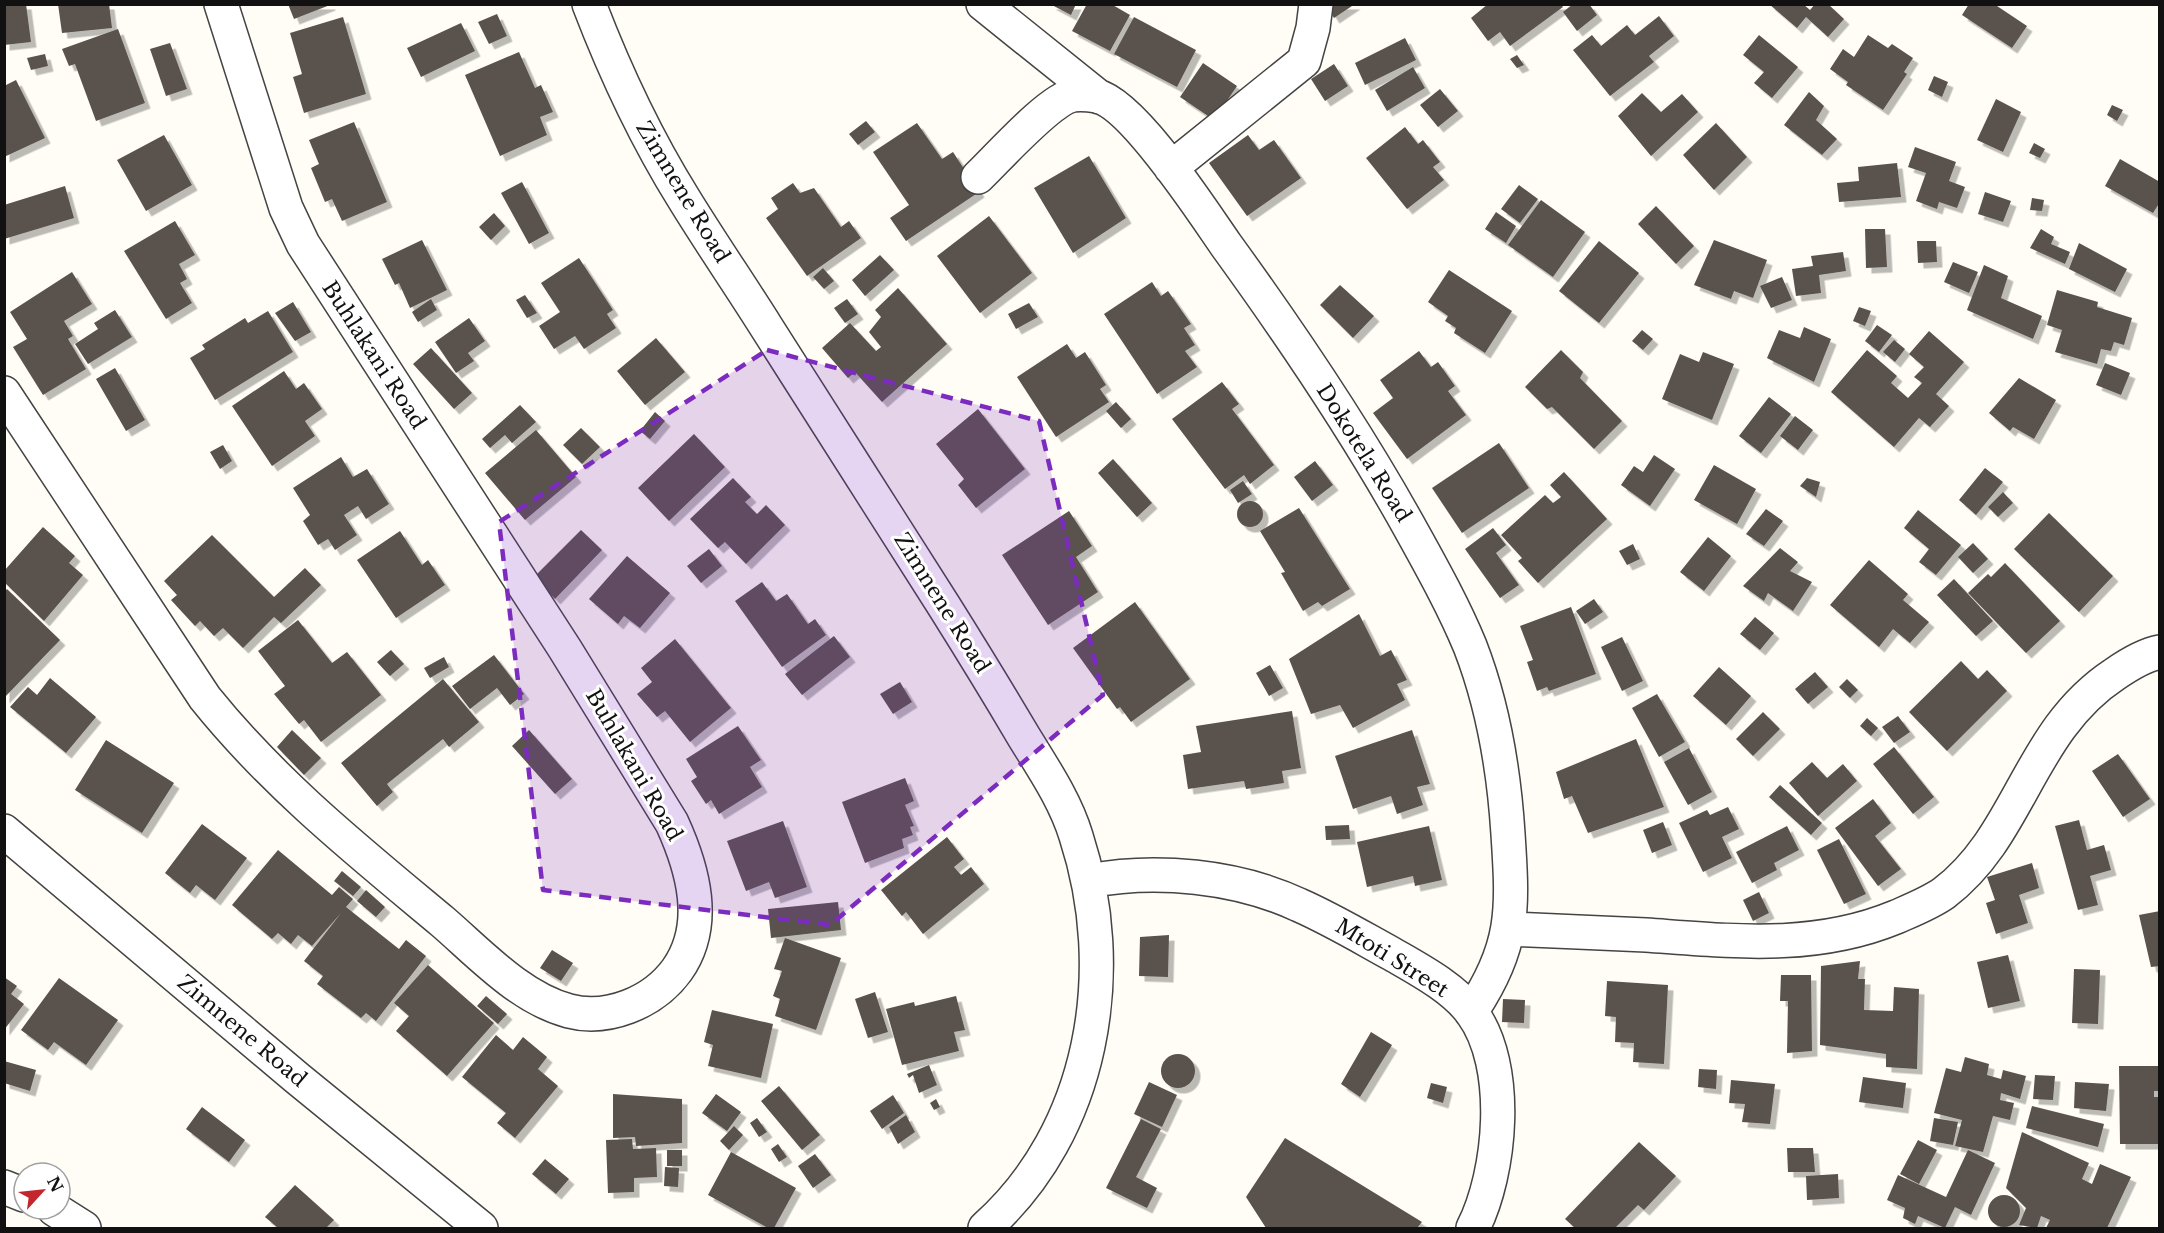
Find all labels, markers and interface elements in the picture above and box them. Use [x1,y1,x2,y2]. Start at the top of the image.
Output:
street label: Zimnene Road [630,116,736,268]
street label: Buhlakani Road [317,276,431,434]
street label: Dokotela Road [1311,379,1417,527]
street label: Zimnene Road [888,528,996,678]
street label: Buhlakani Road [580,684,688,846]
street label: Mtoti Street [1331,913,1453,1003]
street label: Zimnene Road [172,969,312,1093]
north arrow [12,1161,72,1221]
text: N [43,1173,68,1195]

